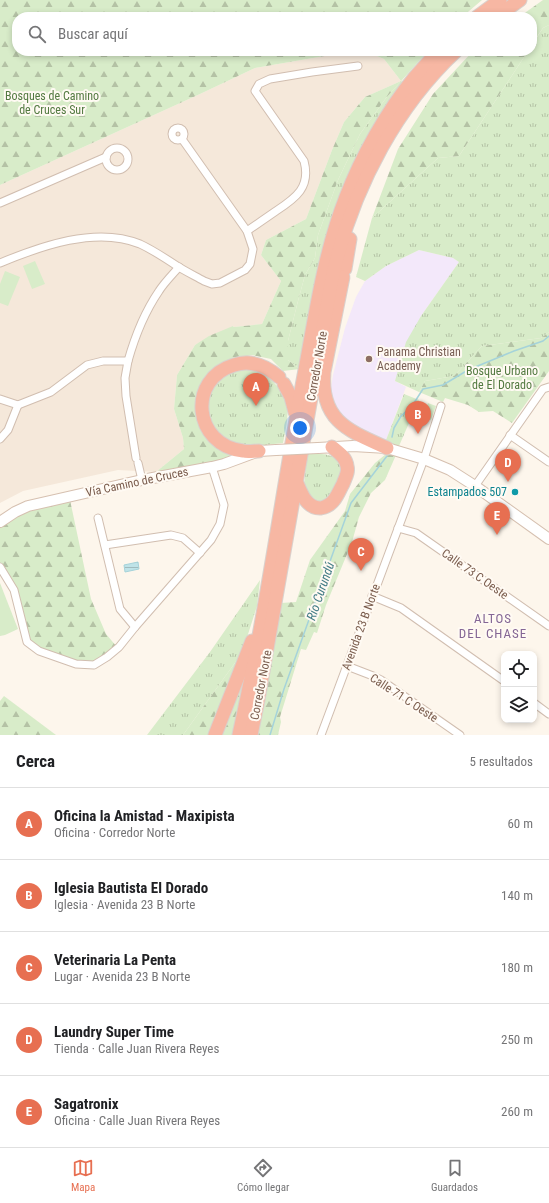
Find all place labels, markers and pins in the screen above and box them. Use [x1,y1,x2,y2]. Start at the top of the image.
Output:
place label: Panama Christian Academy [377,345,461,373]
marker: Panama Christian Academy [364,354,374,364]
pin: A [243,373,269,406]
pin: B [405,401,431,434]
pin: D [495,449,521,482]
place label: Estampados 507 [428,485,507,499]
marker: Estampados 507 [510,487,520,497]
pin: E [484,502,510,535]
pin: C [348,538,374,571]

